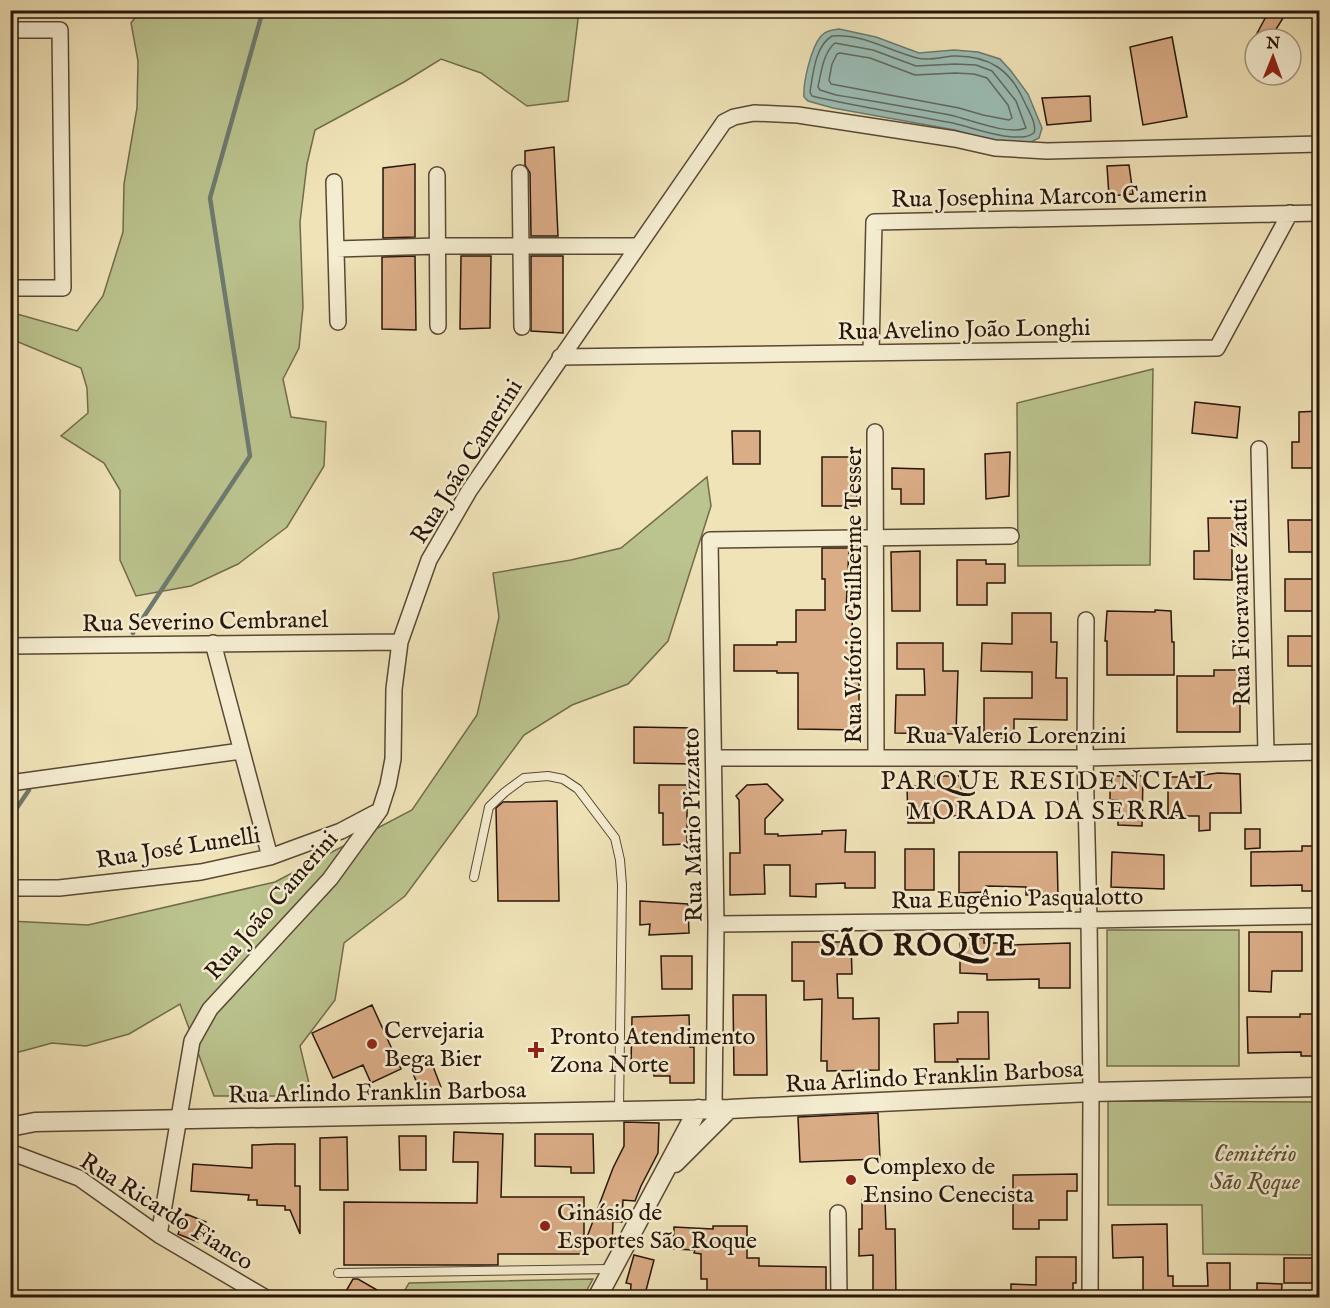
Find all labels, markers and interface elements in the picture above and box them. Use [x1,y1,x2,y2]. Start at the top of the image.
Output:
north arrow [1243,27,1303,87]
text: N [1265,34,1280,54]
street label: Rua Josephina Marcon Camerin [891,179,1208,216]
street label: Rua Avelino João Longhi [837,313,1091,348]
street label: Rua João Camerini [404,374,530,550]
street label: Rua Vitório Guilherme Tesser [839,446,870,744]
street label: Rua Fioravante Zatti [1224,498,1259,706]
street label: Rua Severino Cembranel [82,605,329,640]
street label: Rua Valerio Lorenzini [905,721,1127,752]
street label: Rua Mário Pizzatto [676,727,711,923]
district label: PARQUE RESIDENCIAL MORADA DA SERRA [880,765,1214,828]
street label: Rua José Lunelli [94,820,263,877]
street label: Rua João Camerini [199,825,346,987]
street label: Rua Eugênio Pasqualotto [891,882,1144,917]
district label: SÃO ROQUE [820,926,1018,966]
place label: Cervejaria Bega Bier [384,1016,485,1075]
place label: Pronto Atendimento Zona Norte [550,1022,755,1081]
marker: Cervejaria Bega Bier [365,1037,379,1051]
marker: Pronto Atendimento Zona Norte [527,1041,545,1059]
street label: Rua Arlindo Franklin Barbosa [784,1054,1084,1101]
street label: Rua Arlindo Franklin Barbosa [228,1075,527,1112]
park label: Cemitério São Roque [1210,1139,1300,1198]
street label: Rua Ricardo Fianco [74,1146,259,1278]
place label: Complexo de Ensino Cenecista [863,1152,1035,1211]
marker: Complexo de Ensino Cenecista [844,1173,858,1187]
place label: Ginásio de Esportes São Roque [557,1198,757,1257]
marker: Ginásio de Esportes São Roque [538,1219,552,1233]

